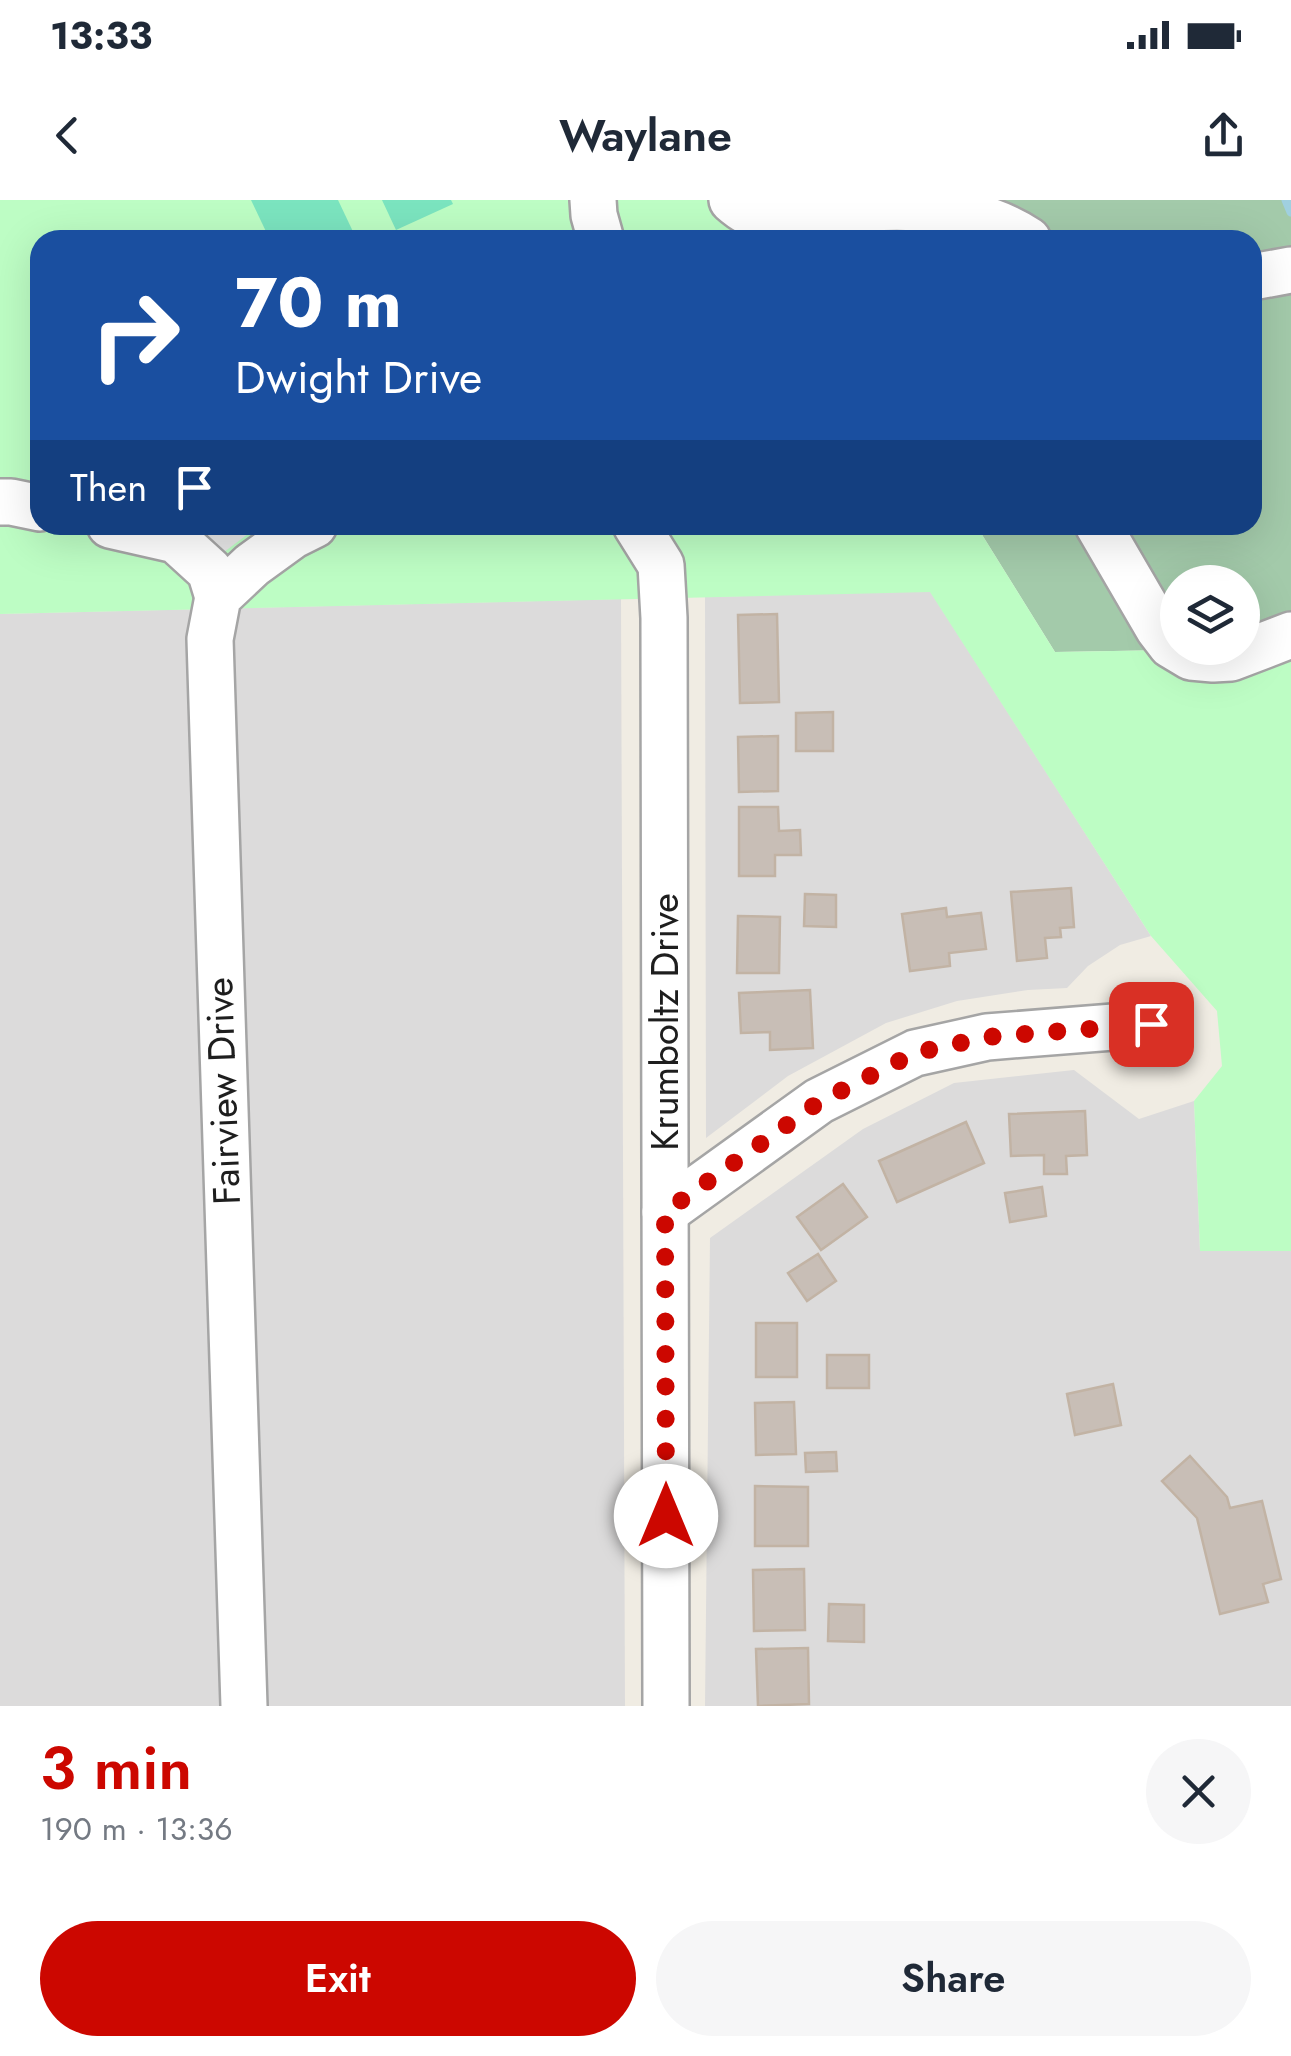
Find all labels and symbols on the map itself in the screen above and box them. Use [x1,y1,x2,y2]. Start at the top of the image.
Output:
street label: Krumboltz Drive [637,893,692,1151]
street label: Fairview Drive [191,976,254,1206]
pin [1109,982,1194,1067]
position arrow [614,1464,718,1568]

